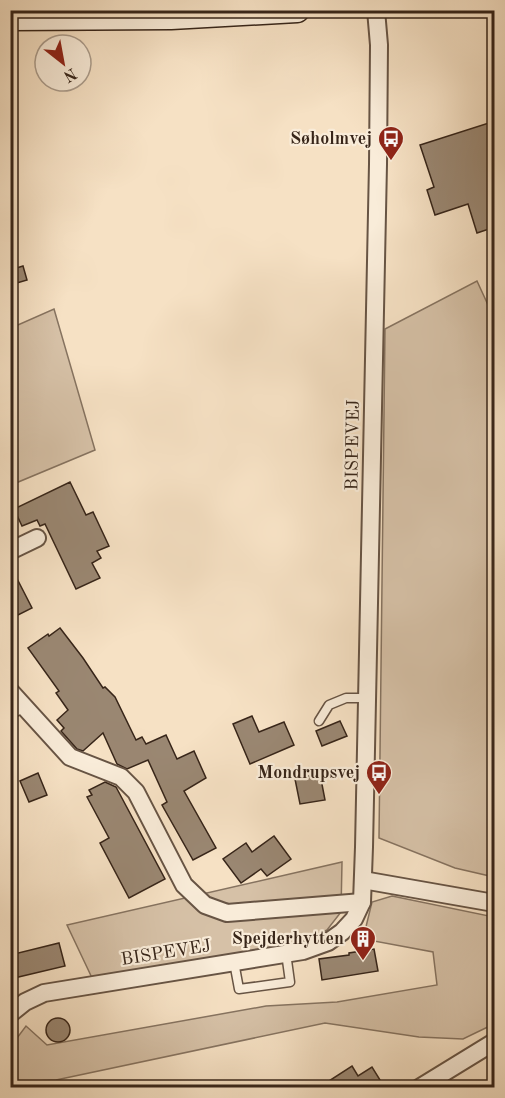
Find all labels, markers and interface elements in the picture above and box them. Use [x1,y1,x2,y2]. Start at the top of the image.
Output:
north arrow [33,33,93,93]
text: N [60,64,79,85]
bus stop icon: Søholmvej [376,124,406,162]
place label: Søholmvej [290,130,372,148]
street label: BISPEVEJ [343,399,363,491]
bus stop icon: Mondrupsvej [364,758,394,796]
place label: Mondrupsvej [257,764,360,782]
building icon: Spejderhytten [348,924,378,962]
place label: Spejderhytten [232,930,344,948]
street label: BISPEVEJ [119,937,213,969]

